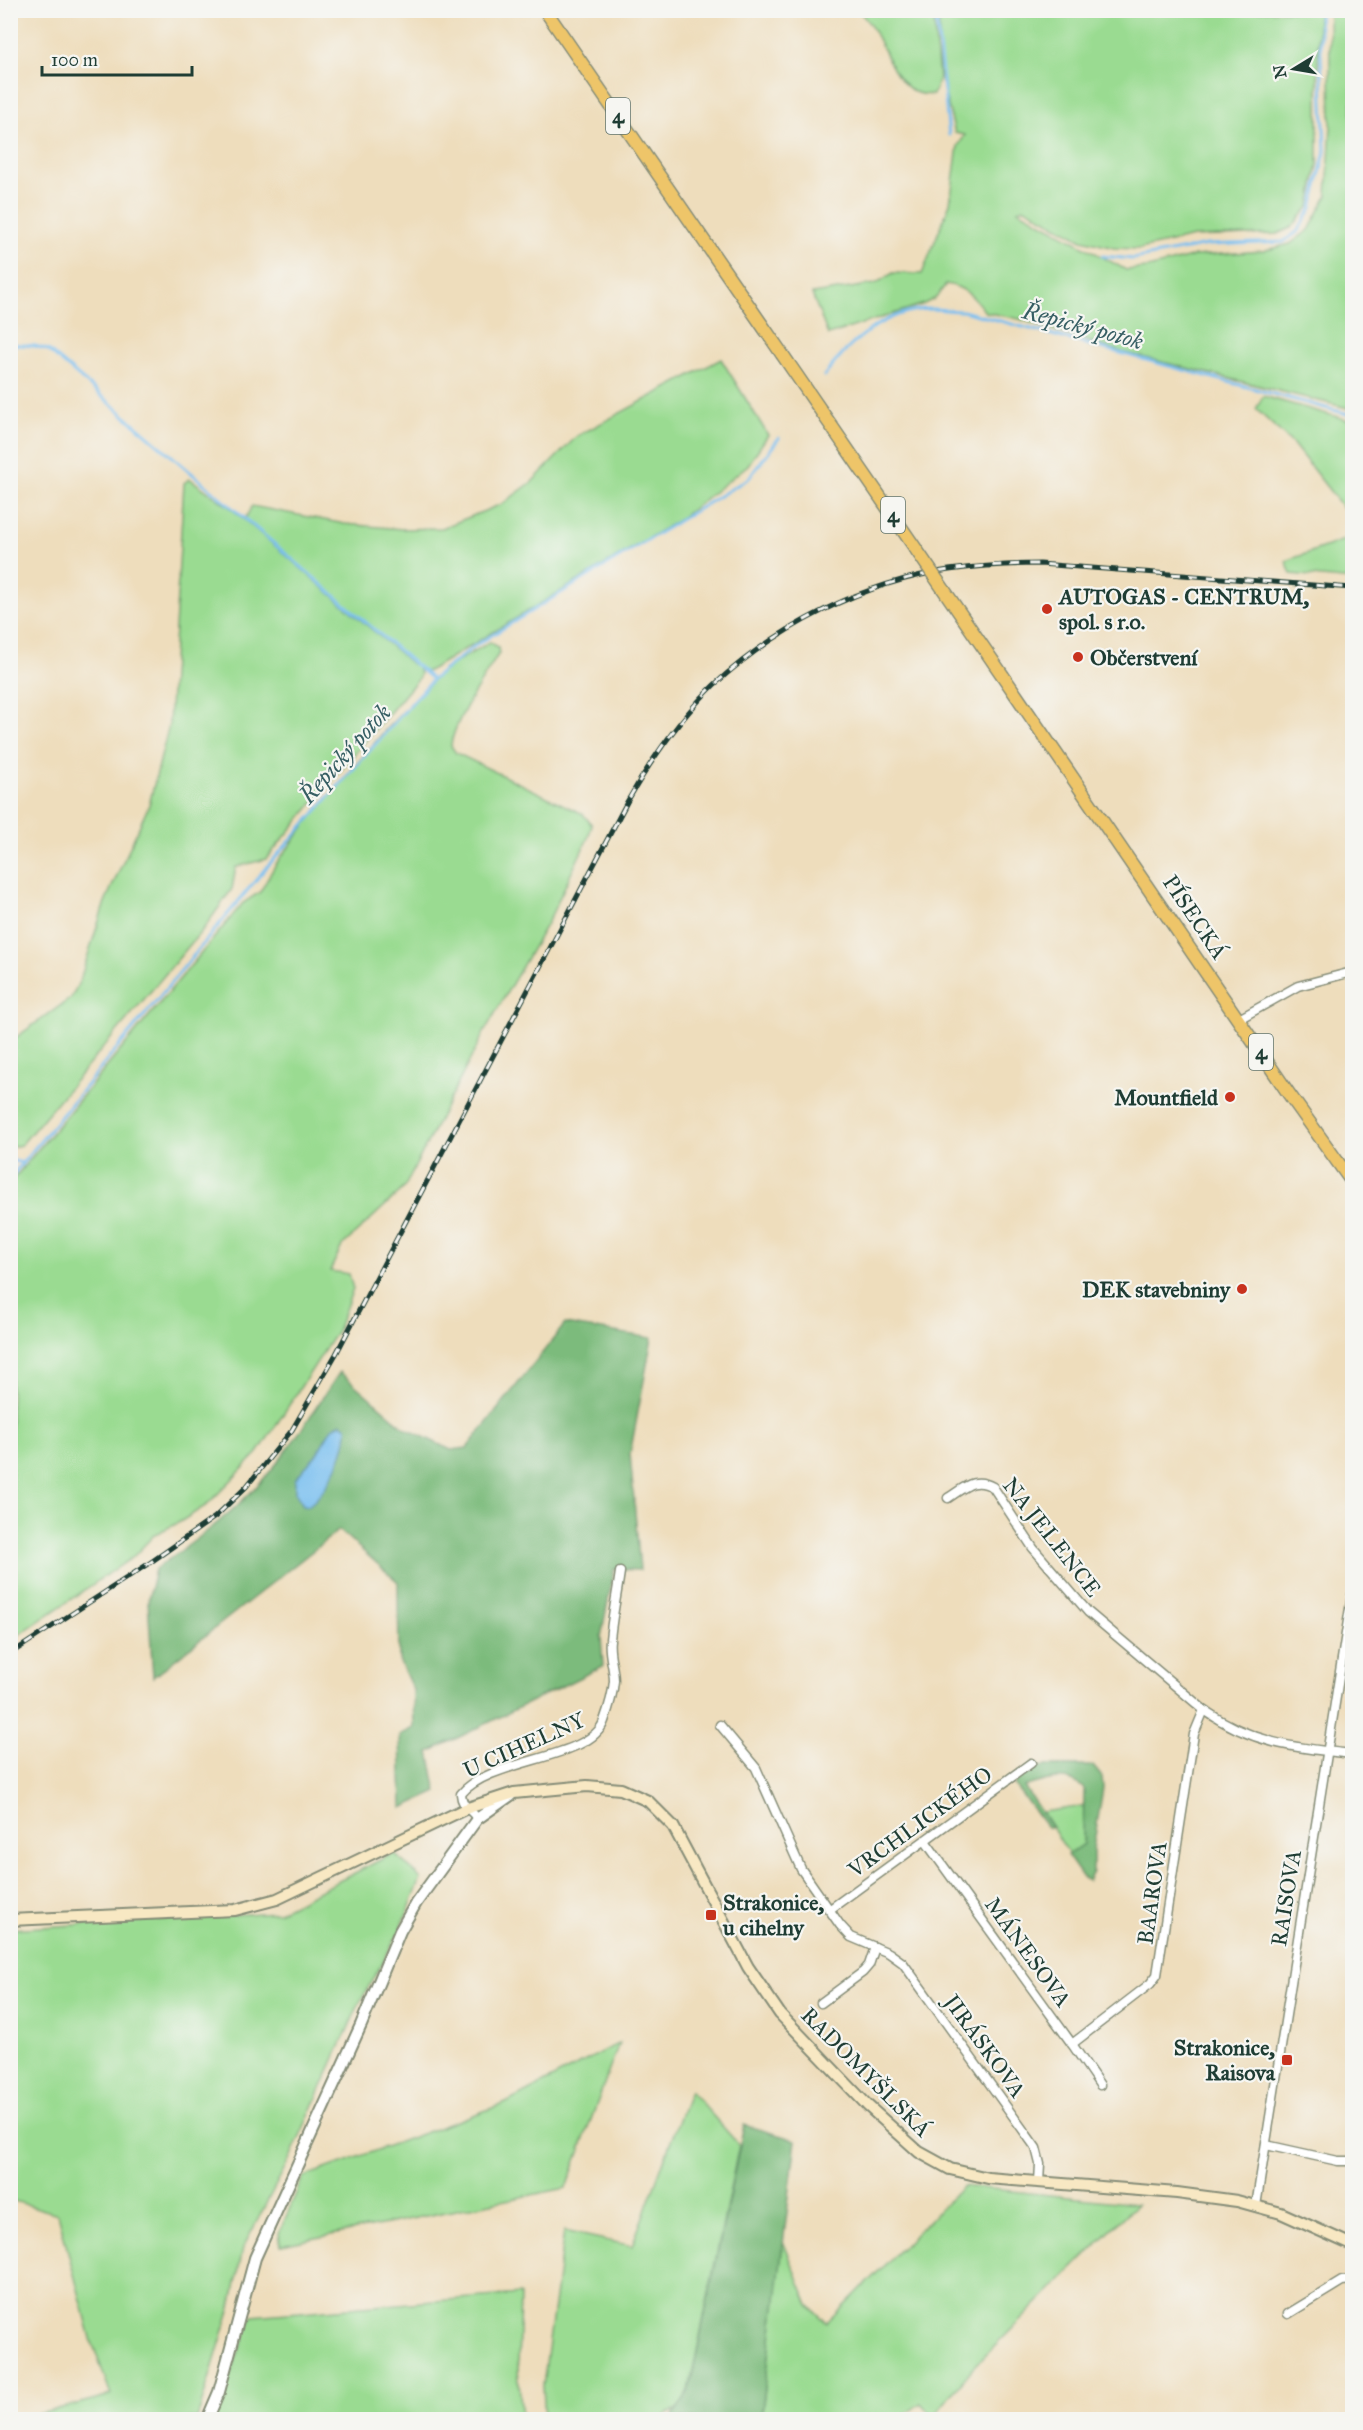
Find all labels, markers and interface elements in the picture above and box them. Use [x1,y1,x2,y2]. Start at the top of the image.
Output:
scale bar [42,39,192,77]
north arrow [1264,39,1324,99]
text: 100 m [51,49,98,71]
text: N [1269,63,1290,80]
road number: 4 [606,98,630,134]
water label: Řepický potok [1018,295,1147,357]
road number: 4 [881,497,905,533]
place label: AUTOGAS - CENTRUM, spol. s r.o. [1057,583,1309,635]
marker: AUTOGAS - CENTRUM, spol. s r.o. [1040,602,1054,616]
place label: Občerstvení [1090,644,1199,671]
marker: Občerstvení [1071,650,1085,664]
water label: Řepický potok [292,698,398,811]
street label: PÍSECKÁ [1157,870,1233,964]
road number: 4 [1249,1034,1273,1070]
place label: Mountfield [1114,1084,1219,1111]
marker: Mountfield [1223,1090,1237,1104]
place label: DEK stavebniny [1082,1276,1232,1303]
marker: DEK stavebniny [1235,1282,1249,1296]
street label: NA JELENCE [997,1472,1107,1602]
street label: U CIHELNY [459,1706,590,1784]
street label: VRCHLICKÉHO [842,1761,997,1884]
street label: BAAROVA [1131,1839,1173,1946]
street label: RAISOVA [1265,1848,1307,1948]
place label: Strakonice, u cihelny [722,1889,825,1941]
street label: MÁNESOVA [979,1892,1077,2012]
marker: Strakonice, u cihelny [704,1908,718,1922]
street label: JIRÁSKOVA [937,1987,1032,2103]
street label: RADOMYŠLSKÁ [795,2001,937,2143]
place label: Strakonice, Raisova [1174,2034,1276,2086]
marker: Strakonice, Raisova [1280,2053,1294,2067]

